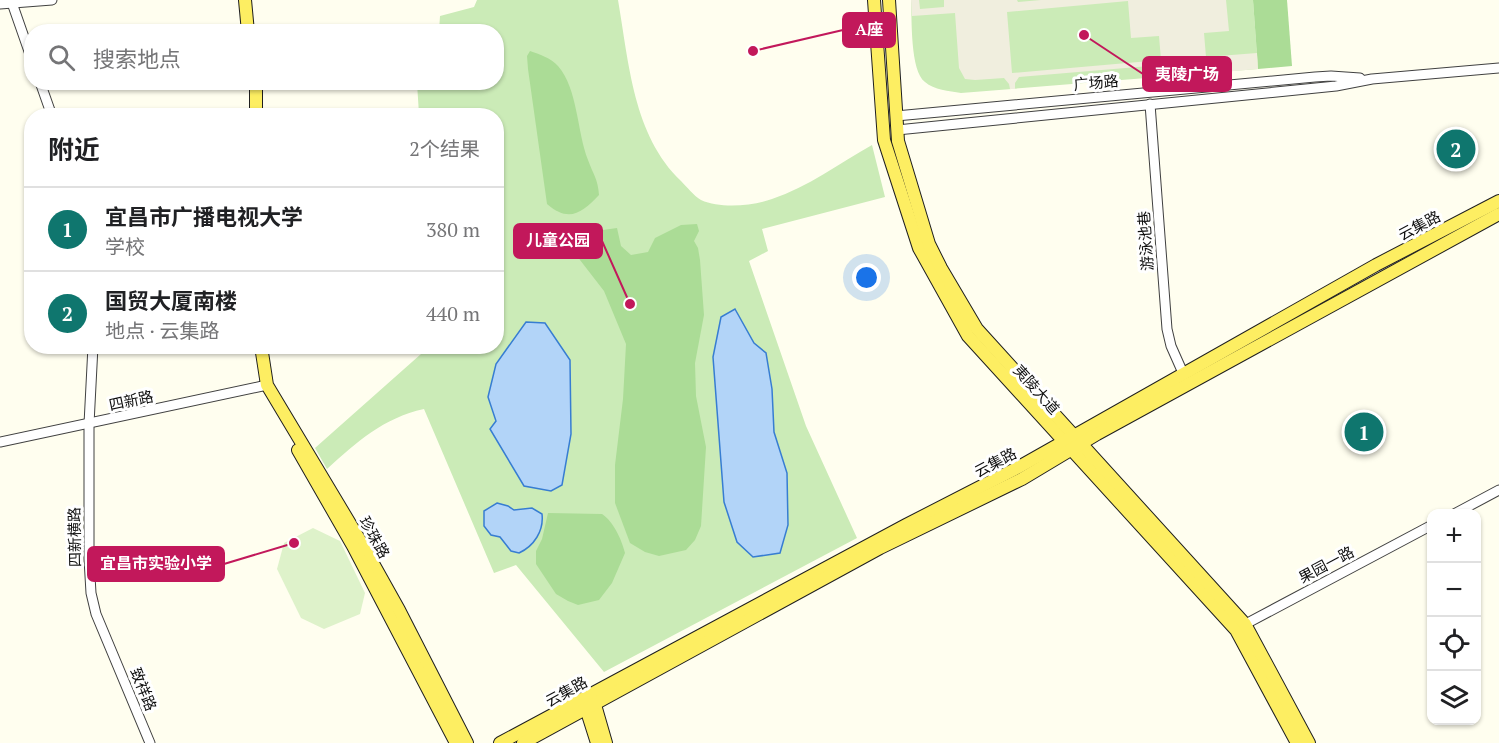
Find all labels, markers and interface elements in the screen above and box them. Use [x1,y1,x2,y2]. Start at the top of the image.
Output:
callout: A座 [843,13,895,47]
text: A座 [855,18,883,40]
search box [24,24,504,90]
icon: search [45,41,78,74]
text: 搜索地点 [93,44,181,73]
callout: 夷陵广场 [1143,57,1231,91]
text: 夷陵广场 [1155,63,1219,85]
street label: 广场路 [1073,70,1119,94]
pin: 2 [1436,126,1476,172]
text: 附近 [48,132,100,166]
text: 2个结果 [409,135,480,162]
text: 宜昌市广播电视大学 [105,202,303,231]
street label: 云集路 [1394,206,1444,244]
street label: 游泳池巷 [1133,210,1157,272]
text: 1 [62,216,73,243]
text: 380 m [426,216,480,243]
callout: 儿童公园 [514,224,602,258]
text: 儿童公园 [526,229,590,251]
text: 学校 [105,233,145,260]
your location [852,263,881,292]
text: 国贸大厦南楼 [105,286,237,315]
text: 2 [62,300,73,327]
text: 440 m [426,300,480,327]
text: 地点 · 云集路 [105,317,220,344]
street label: 夷陵大道 [1009,360,1065,418]
street label: 四新路 [107,386,155,414]
pin: 1 [1344,410,1384,454]
street label: 云集路 [970,443,1020,481]
street label: 四新横路 [63,507,85,567]
map controls [1427,509,1481,725]
button: + [1427,509,1481,563]
street label: 珍珠路 [355,512,395,562]
street label: 果园一路 [1295,541,1357,587]
callout: 宜昌市实验小学 [88,547,224,581]
text: 宜昌市实验小学 [100,552,212,574]
button: − [1427,563,1481,617]
button: locate [1427,617,1481,671]
street label: 致祥路 [126,664,162,714]
street label: 云集路 [541,671,591,711]
button: layers [1427,671,1481,725]

